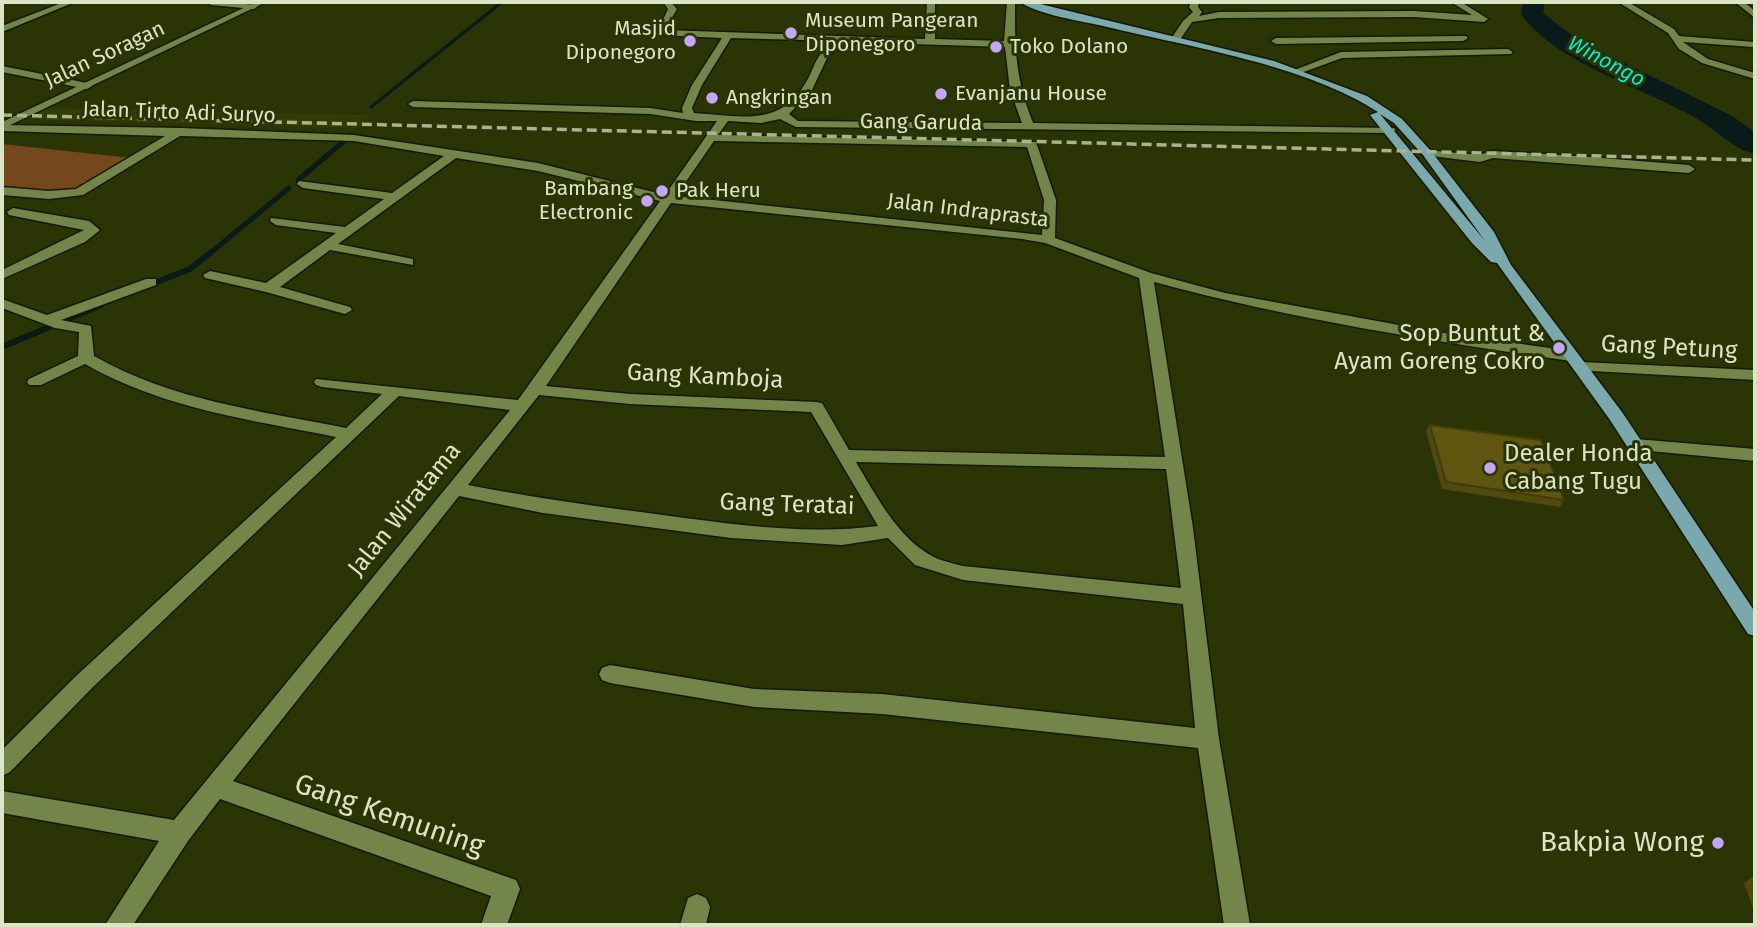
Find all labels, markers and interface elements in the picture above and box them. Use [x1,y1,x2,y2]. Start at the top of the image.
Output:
place label: Museum Pangeran Diponegoro [805,8,979,58]
street label: Jalan Soragan [41,16,169,94]
place label: Masjid Diponegoro [565,16,676,66]
marker: Museum Pangeran Diponegoro [783,25,799,41]
water label: Winongo [1563,31,1649,93]
marker: Masjid Diponegoro [682,33,698,49]
place label: Toko Dolano [1010,34,1128,60]
marker: Toko Dolano [988,39,1004,55]
place label: Evanjanu House [955,81,1107,107]
place label: Angkringan [726,85,833,111]
marker: Evanjanu House [933,86,949,102]
marker: Angkringan [704,90,720,106]
street label: Jalan Tirto Adi Suryo [82,97,276,129]
street label: Gang Garuda [860,109,982,137]
place label: Bambang Electronic [539,176,633,226]
place label: Pak Heru [676,178,761,204]
marker: Pak Heru [654,183,670,199]
street label: Jalan Indraprasta [886,189,1050,233]
marker: Bambang Electronic [639,193,655,209]
place label: Sop Buntut & Ayam Goreng Cokro [1334,320,1545,376]
street label: Gang Petung [1600,330,1738,366]
marker: Sop Buntut & Ayam Goreng Cokro [1551,340,1567,356]
street label: Gang Kamboja [626,359,784,395]
street label: Jalan Wiratama [342,437,468,583]
place label: Dealer Honda Cabang Tugu [1504,440,1653,496]
marker: Dealer Honda Cabang Tugu [1482,460,1498,476]
street label: Gang Teratai [719,488,855,522]
street label: Gang Kemuning [290,768,488,864]
place label: Bakpia Wong [1540,826,1704,860]
marker: Bakpia Wong [1710,835,1726,851]

